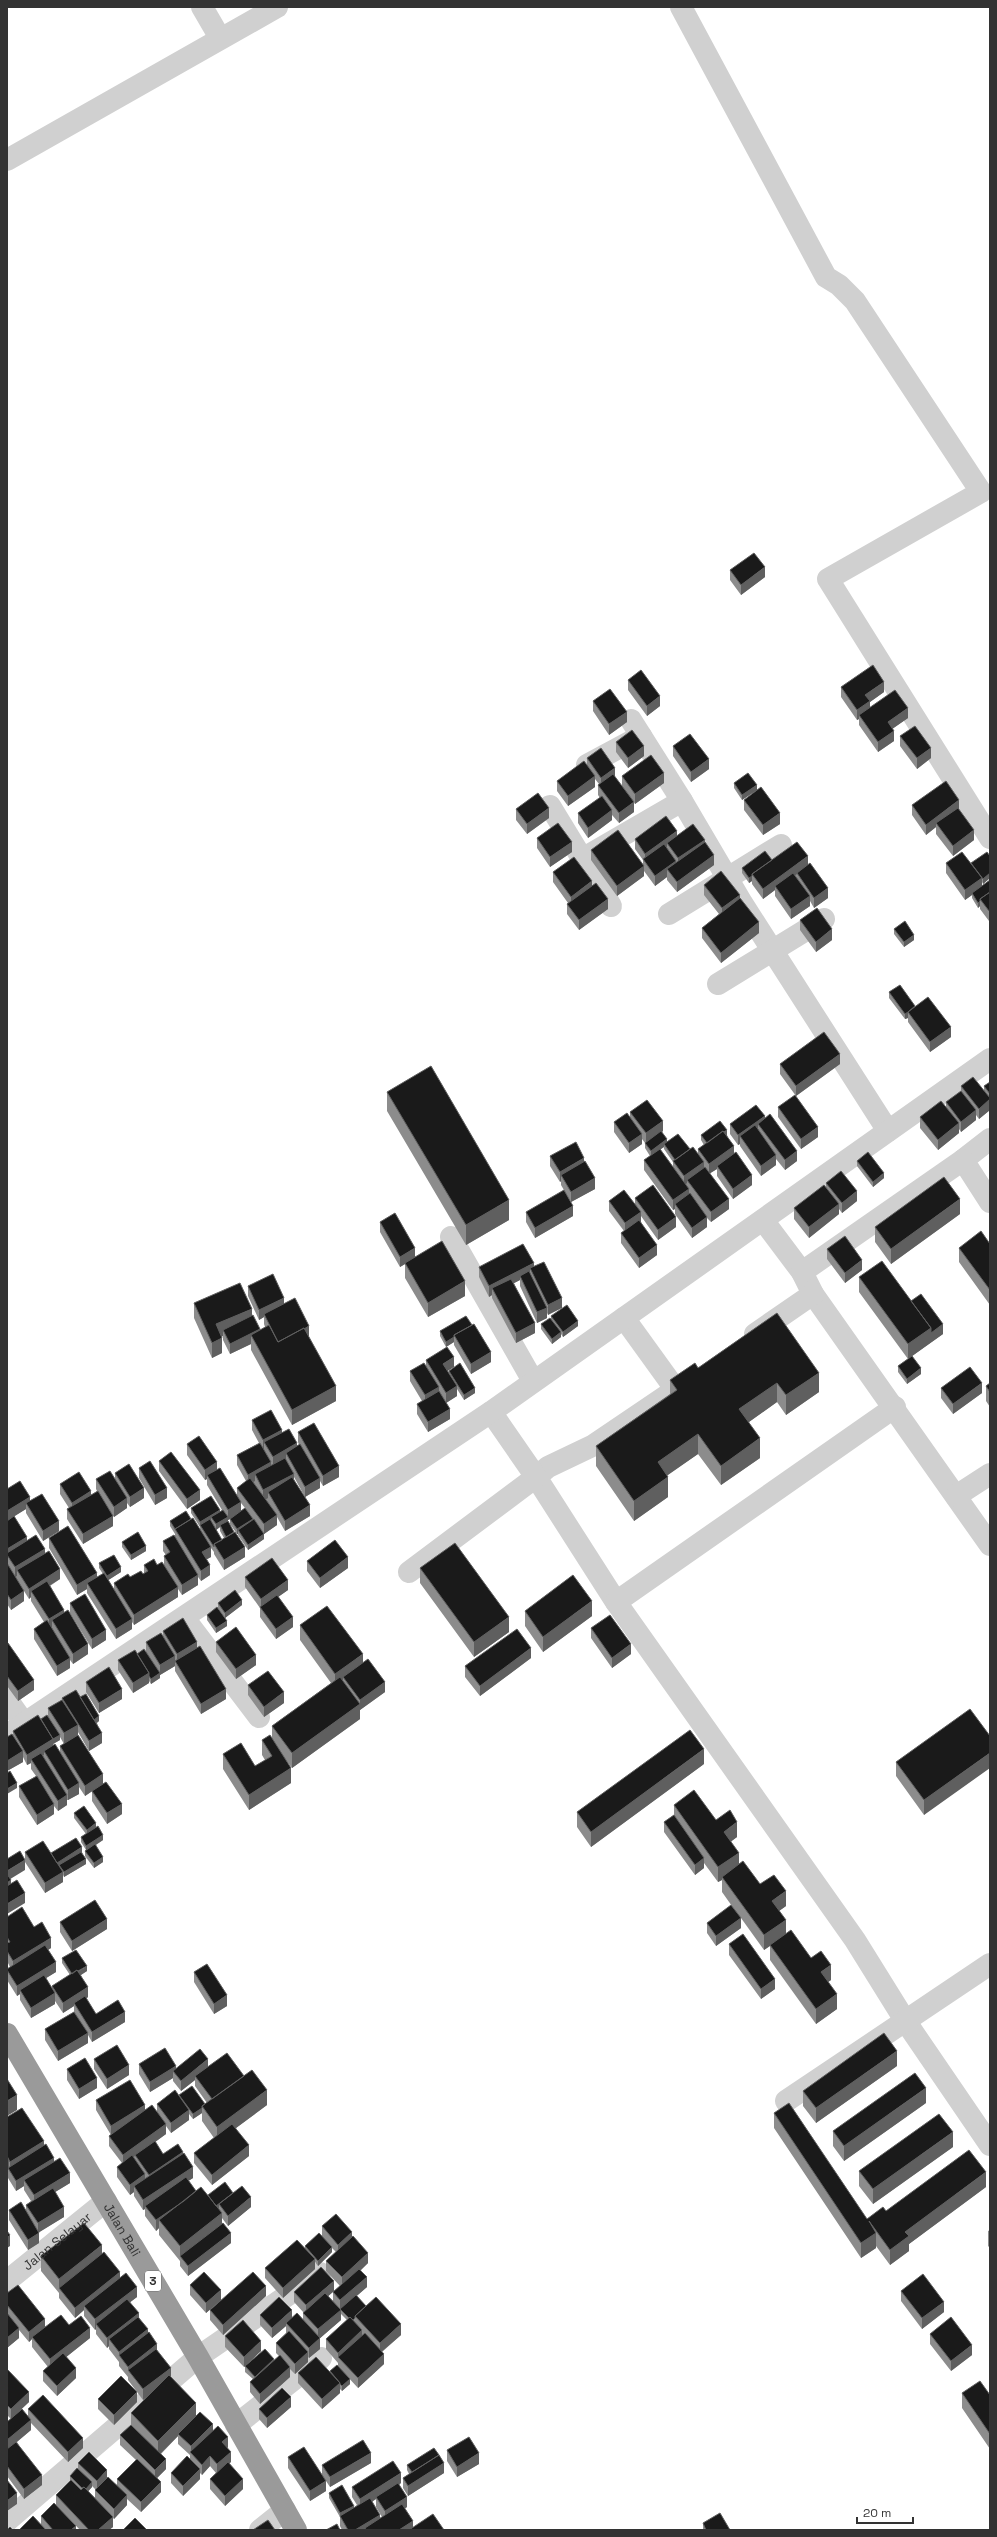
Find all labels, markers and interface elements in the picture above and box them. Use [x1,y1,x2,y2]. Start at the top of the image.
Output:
street label: Jalan Bali [100,2200,145,2260]
street label: Jalan Selayar [19,2208,95,2274]
road number: 3 [145,2271,161,2291]
scale bar [857,2499,913,2525]
text: 20 m [863,2505,891,2521]

